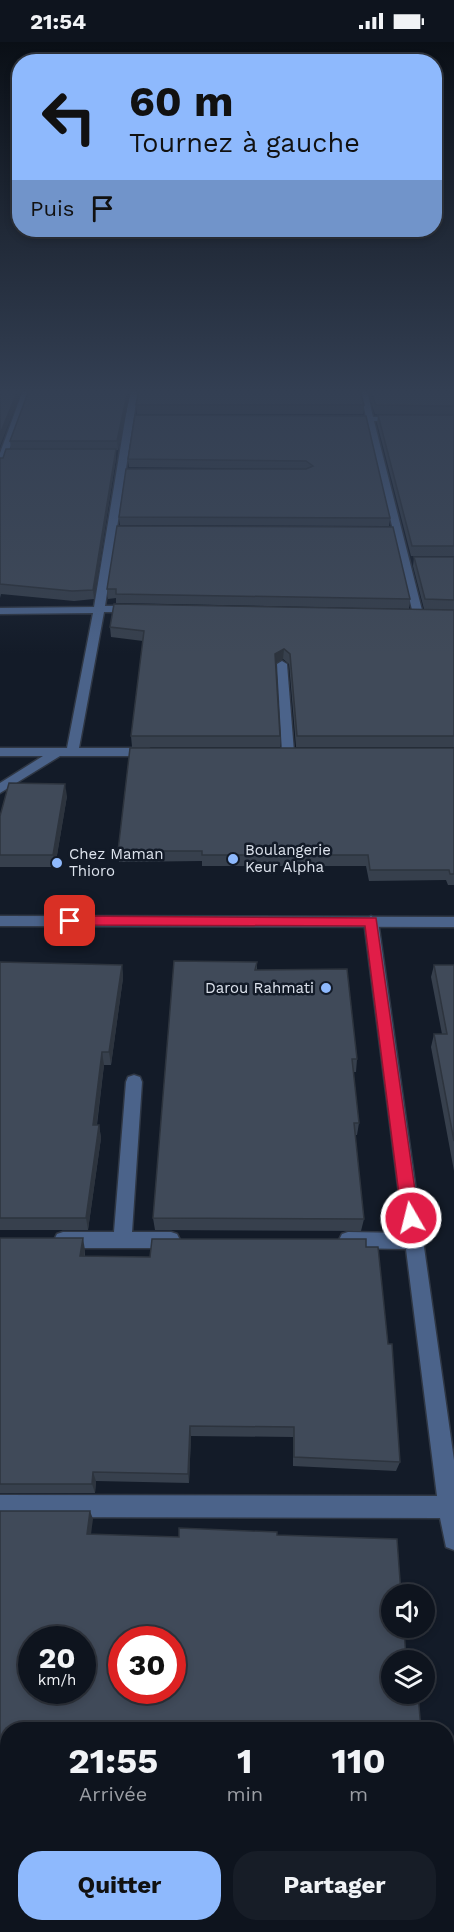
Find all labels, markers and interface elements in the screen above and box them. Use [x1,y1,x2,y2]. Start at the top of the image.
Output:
text: 21:54 [30,9,86,34]
text: 60 m [129,77,233,126]
icon: left [30,78,108,156]
text: Tournez à gauche [129,127,360,159]
icon: arrive [86,192,119,225]
text: Puis [30,196,74,221]
place label: Boulangerie Keur Alpha [245,841,331,876]
place label: Chez Maman Thioro [69,845,164,880]
marker: Boulangerie Keur Alpha [226,852,240,866]
marker: Chez Maman Thioro [50,856,64,870]
pin [44,895,95,946]
icon: arrive [53,904,86,937]
place label: Darou Rahmati [205,979,314,997]
marker: Darou Rahmati [319,981,333,995]
position arrow [379,1186,443,1250]
map controls [381,1584,435,1704]
button: sound [381,1584,435,1638]
speed limit sign: 30 [108,1626,186,1704]
text: 20 [38,1640,76,1675]
button: layers [381,1650,435,1704]
text: km/h [38,1671,76,1689]
text: 21:55 [68,1740,158,1782]
text: 1 [237,1740,253,1782]
text: 110 [331,1740,386,1782]
text: Arrivée [79,1782,147,1806]
text: min [226,1782,263,1806]
text: m [349,1782,368,1806]
button: Quitter [18,1851,221,1920]
button: Partager [233,1851,436,1920]

